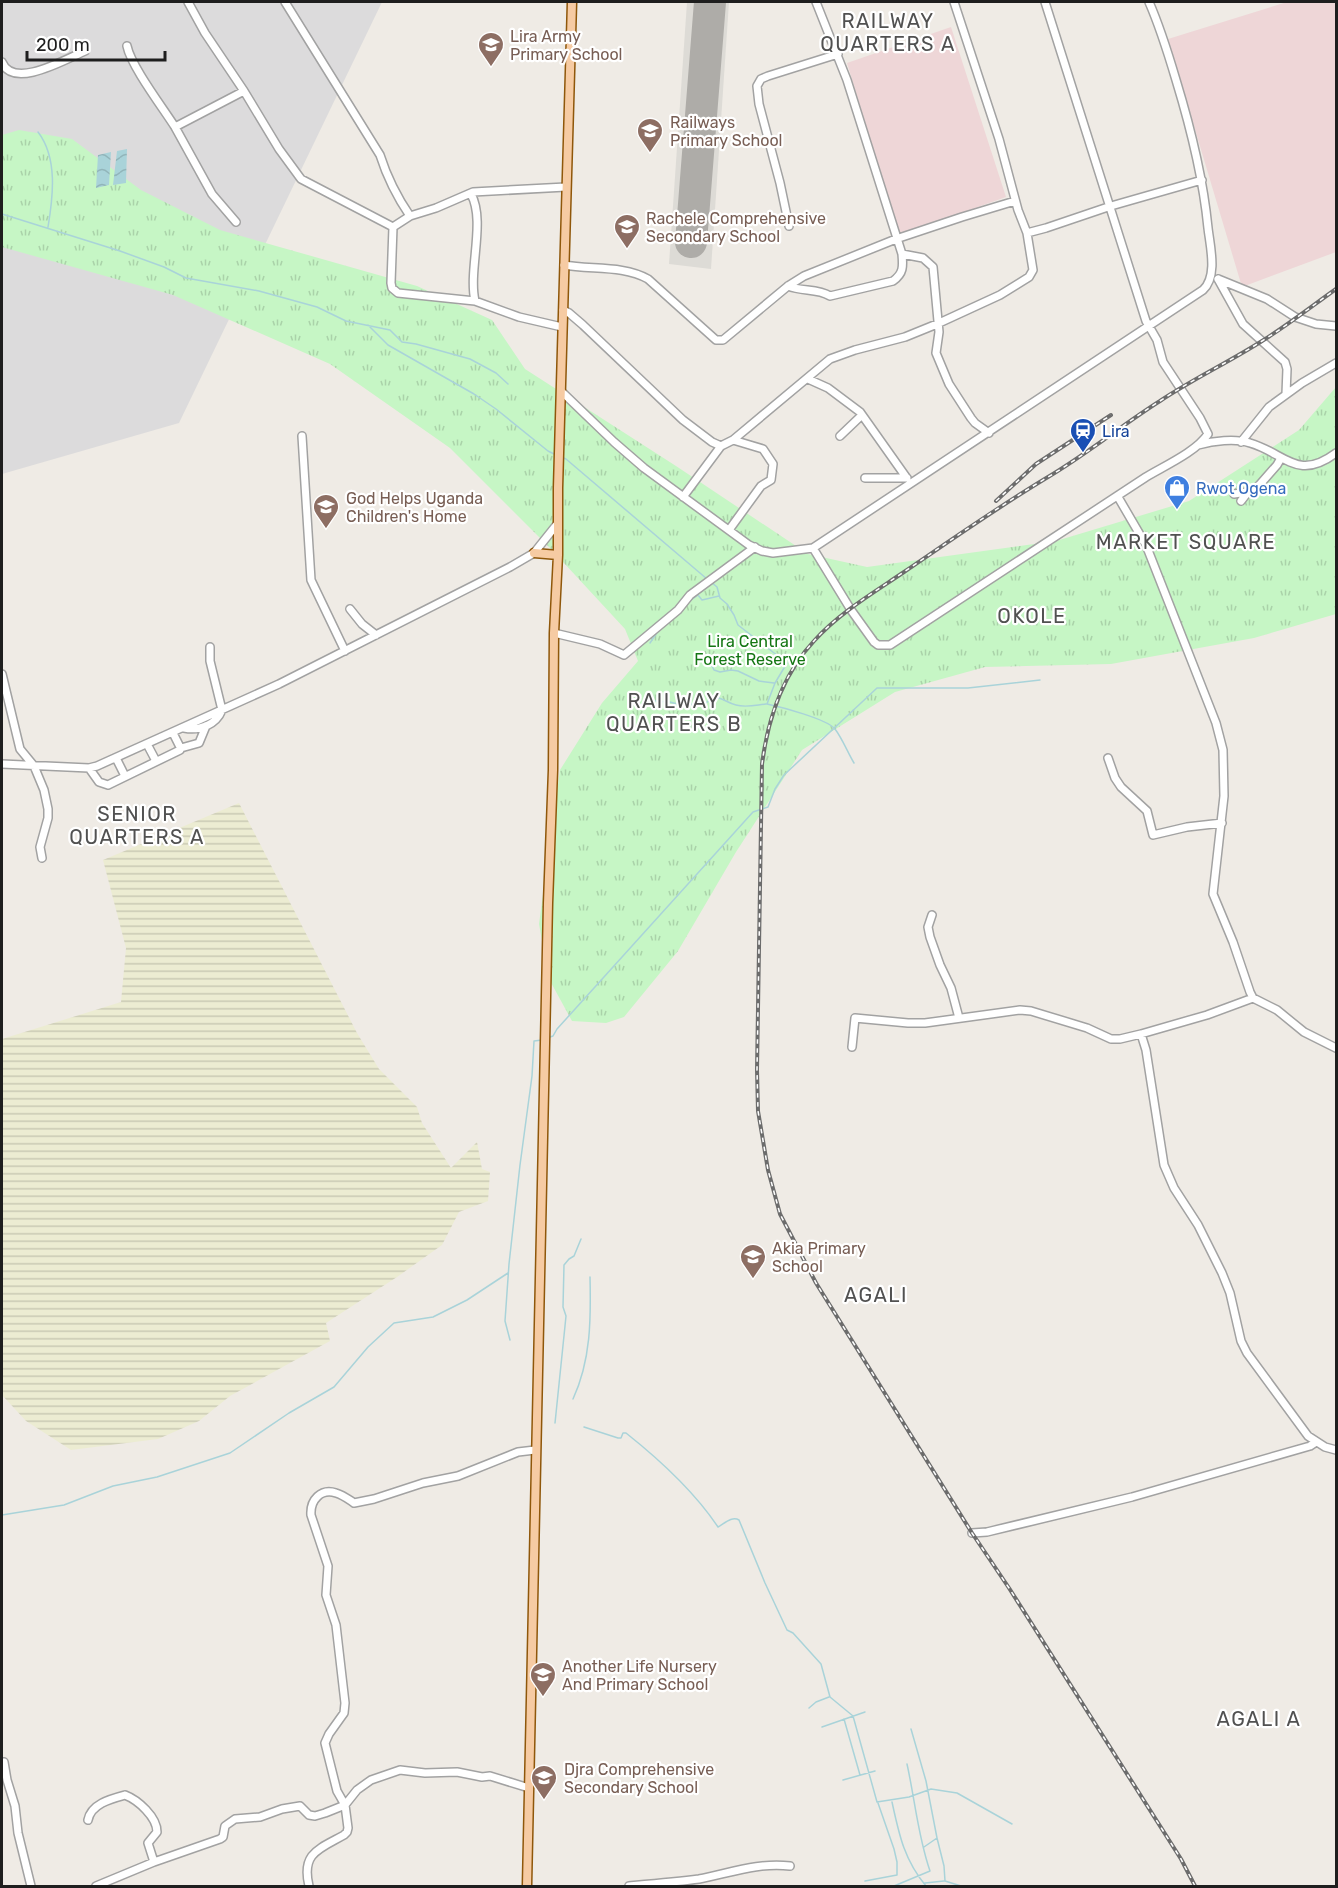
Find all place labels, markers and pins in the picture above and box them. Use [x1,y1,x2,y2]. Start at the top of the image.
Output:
place label: Lira Army Primary School [510,27,622,64]
school or university icon: Lira Army Primary School [476,30,506,68]
place label: Railways Primary School [670,113,782,150]
school or university icon: Railways Primary School [635,116,665,154]
place label: Rachele Comprehensive Secondary School [646,209,826,246]
school or university icon: Rachele Comprehensive Secondary School [612,212,642,250]
station icon: Lira [1068,416,1098,454]
place label: Lira [1102,422,1130,441]
shop icon: Rwot Ogena [1162,473,1192,511]
place label: Rwot Ogena [1196,479,1286,498]
place label: God Helps Uganda Children's Home [346,489,483,526]
school or university icon: God Helps Uganda Children's Home [311,492,341,530]
place label: Akia Primary School [772,1239,866,1276]
school or university icon: Akia Primary School [738,1242,768,1280]
place label: Another Life Nursery And Primary School [562,1657,717,1694]
school or university icon: Another Life Nursery And Primary School [528,1660,558,1698]
place label: Djra Comprehensive Secondary School [564,1760,714,1797]
school or university icon: Djra Comprehensive Secondary School [529,1763,559,1801]

